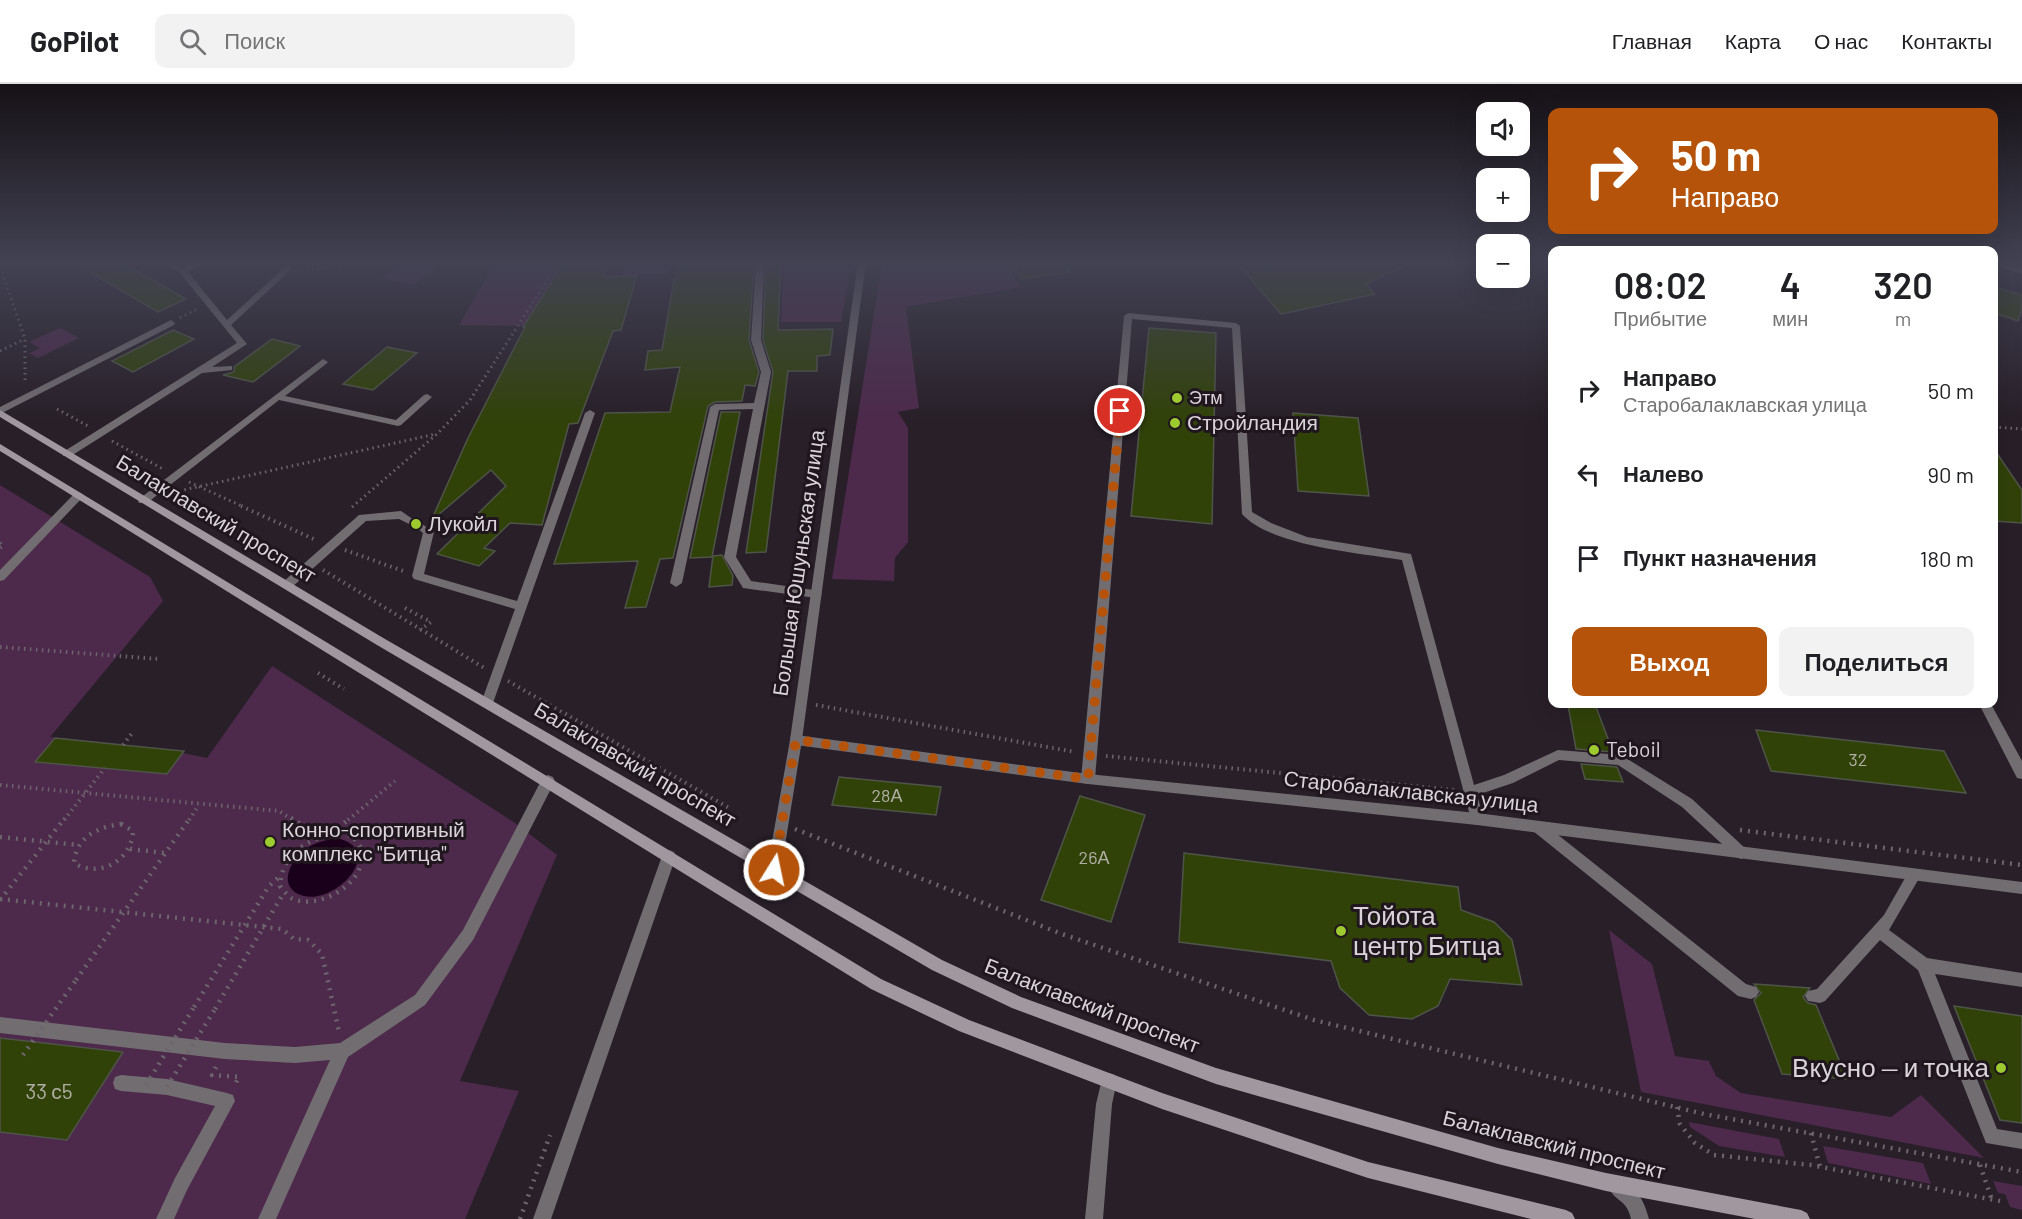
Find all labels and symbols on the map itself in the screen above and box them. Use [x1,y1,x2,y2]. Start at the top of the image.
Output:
pin [1094,385,1145,436]
place label: Этм [1189,386,1223,408]
marker: Этм [1170,391,1184,405]
place label: Стройландия [1187,409,1318,434]
marker: Стройландия [1168,416,1182,430]
street label: Большая Юшуньская улица [766,428,829,697]
street label: Балаклавский проспект [112,448,321,587]
place label: Лукойл [428,510,498,535]
marker: Лукойл [409,517,423,531]
street label: Балаклавский проспект [531,696,741,832]
place label: Teboil [1606,736,1661,761]
marker: Teboil [1587,743,1601,757]
house number: 32 [1849,748,1867,770]
street label: Старобалаклавская улица [1282,765,1540,816]
house number: 28А [871,784,903,806]
place label: Конно-спортивный комплекс "Битца" [282,816,465,865]
marker: Конно-спортивный комплекс "Битца" [263,835,277,849]
position arrow [742,838,806,902]
house number: 26А [1079,846,1109,868]
place label: Тойота центр Битца [1353,899,1501,960]
marker: Тойота центр Битца [1334,924,1348,938]
street label: Балаклавский проспект [981,952,1204,1057]
place label: Вкусно — и точка [1792,1051,1990,1082]
marker: Вкусно — и точка [1994,1061,2008,1075]
house number: 33 с5 [25,1078,73,1103]
street label: Балаклавский проспект [1441,1104,1669,1183]

